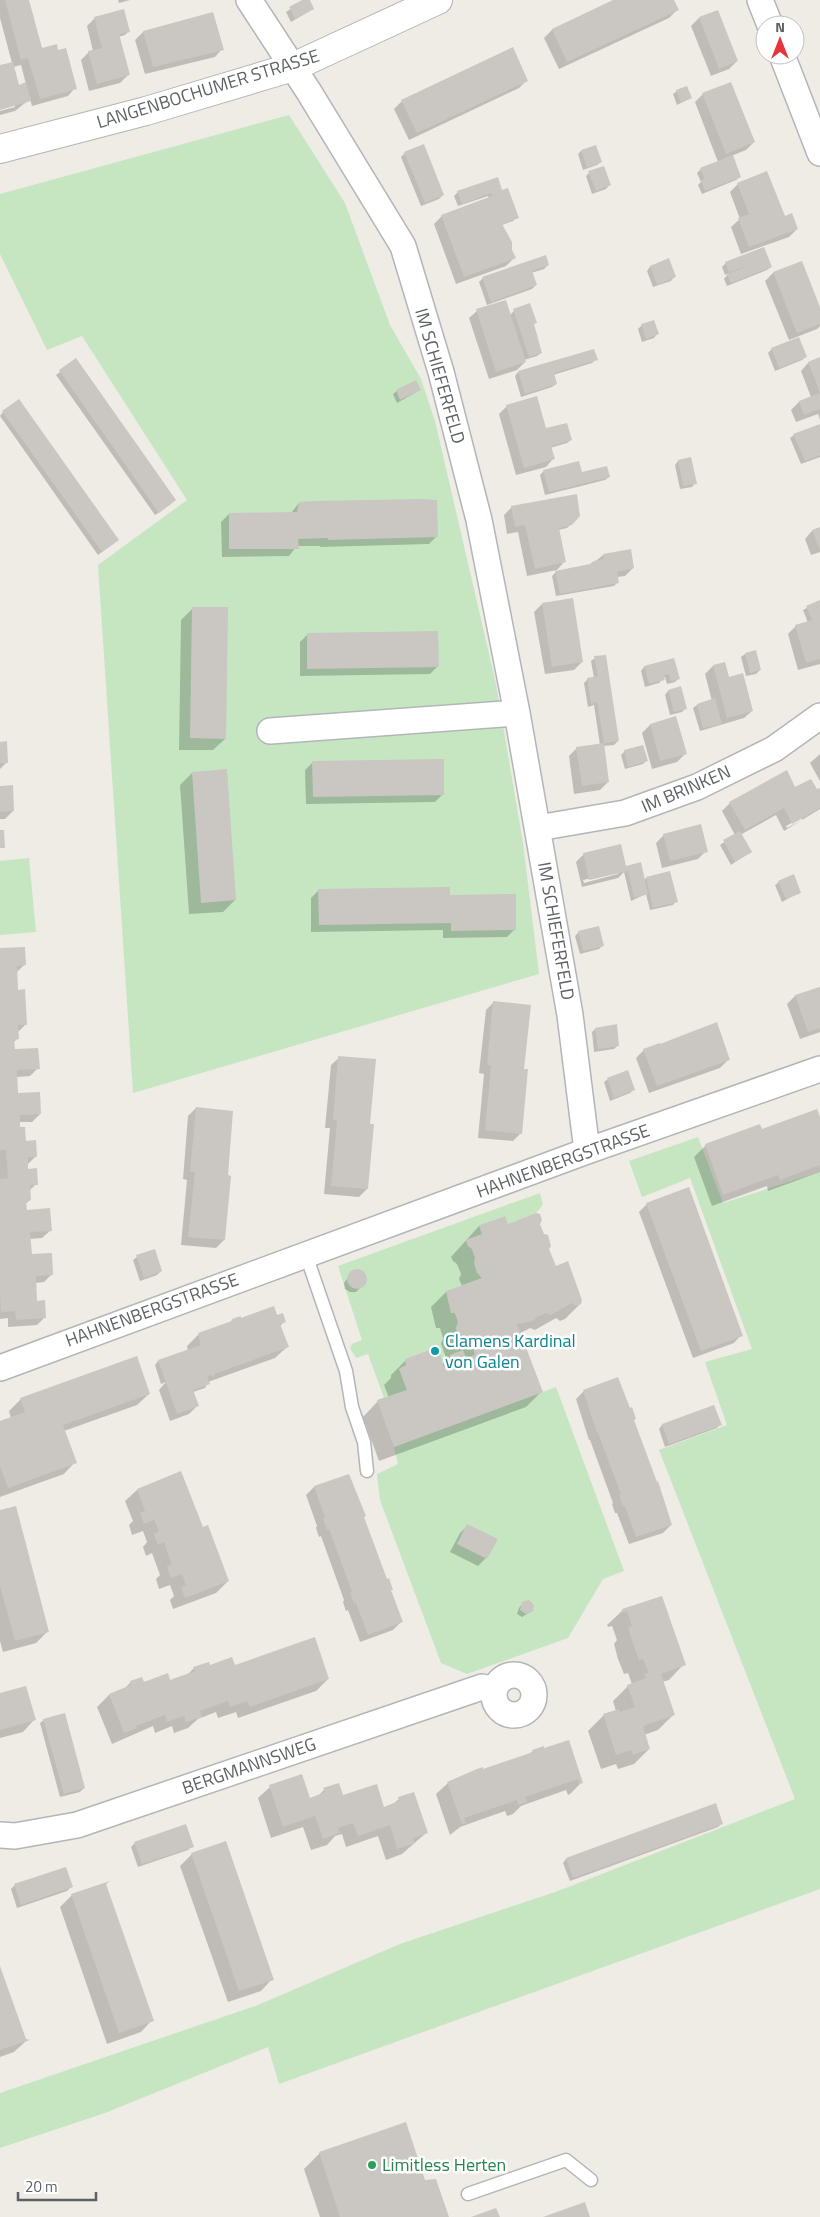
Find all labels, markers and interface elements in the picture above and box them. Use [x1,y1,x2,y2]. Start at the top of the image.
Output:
north arrow [755,15,805,65]
text: N [775,16,785,37]
street label: LANGENBOCHUMER STRASSE [93,42,323,135]
street label: IM SCHIEFERFELD [408,305,473,447]
street label: IM BRINKEN [637,758,735,819]
street label: IM SCHIEFERFELD [531,860,582,1002]
street label: HAHNENBERGSTRASSE [472,1117,653,1204]
street label: HAHNENBERGSTRASSE [61,1266,242,1353]
place label: Clamens Kardinal von Galen [445,1327,576,1375]
marker: Clamens Kardinal von Galen [429,1345,441,1357]
street label: BERGMANNSWEG [178,1730,319,1801]
place label: Limitless Herten [382,2151,506,2178]
marker: Limitless Herten [366,2159,378,2171]
scale bar [18,2170,95,2202]
text: 20 m [25,2175,58,2198]

